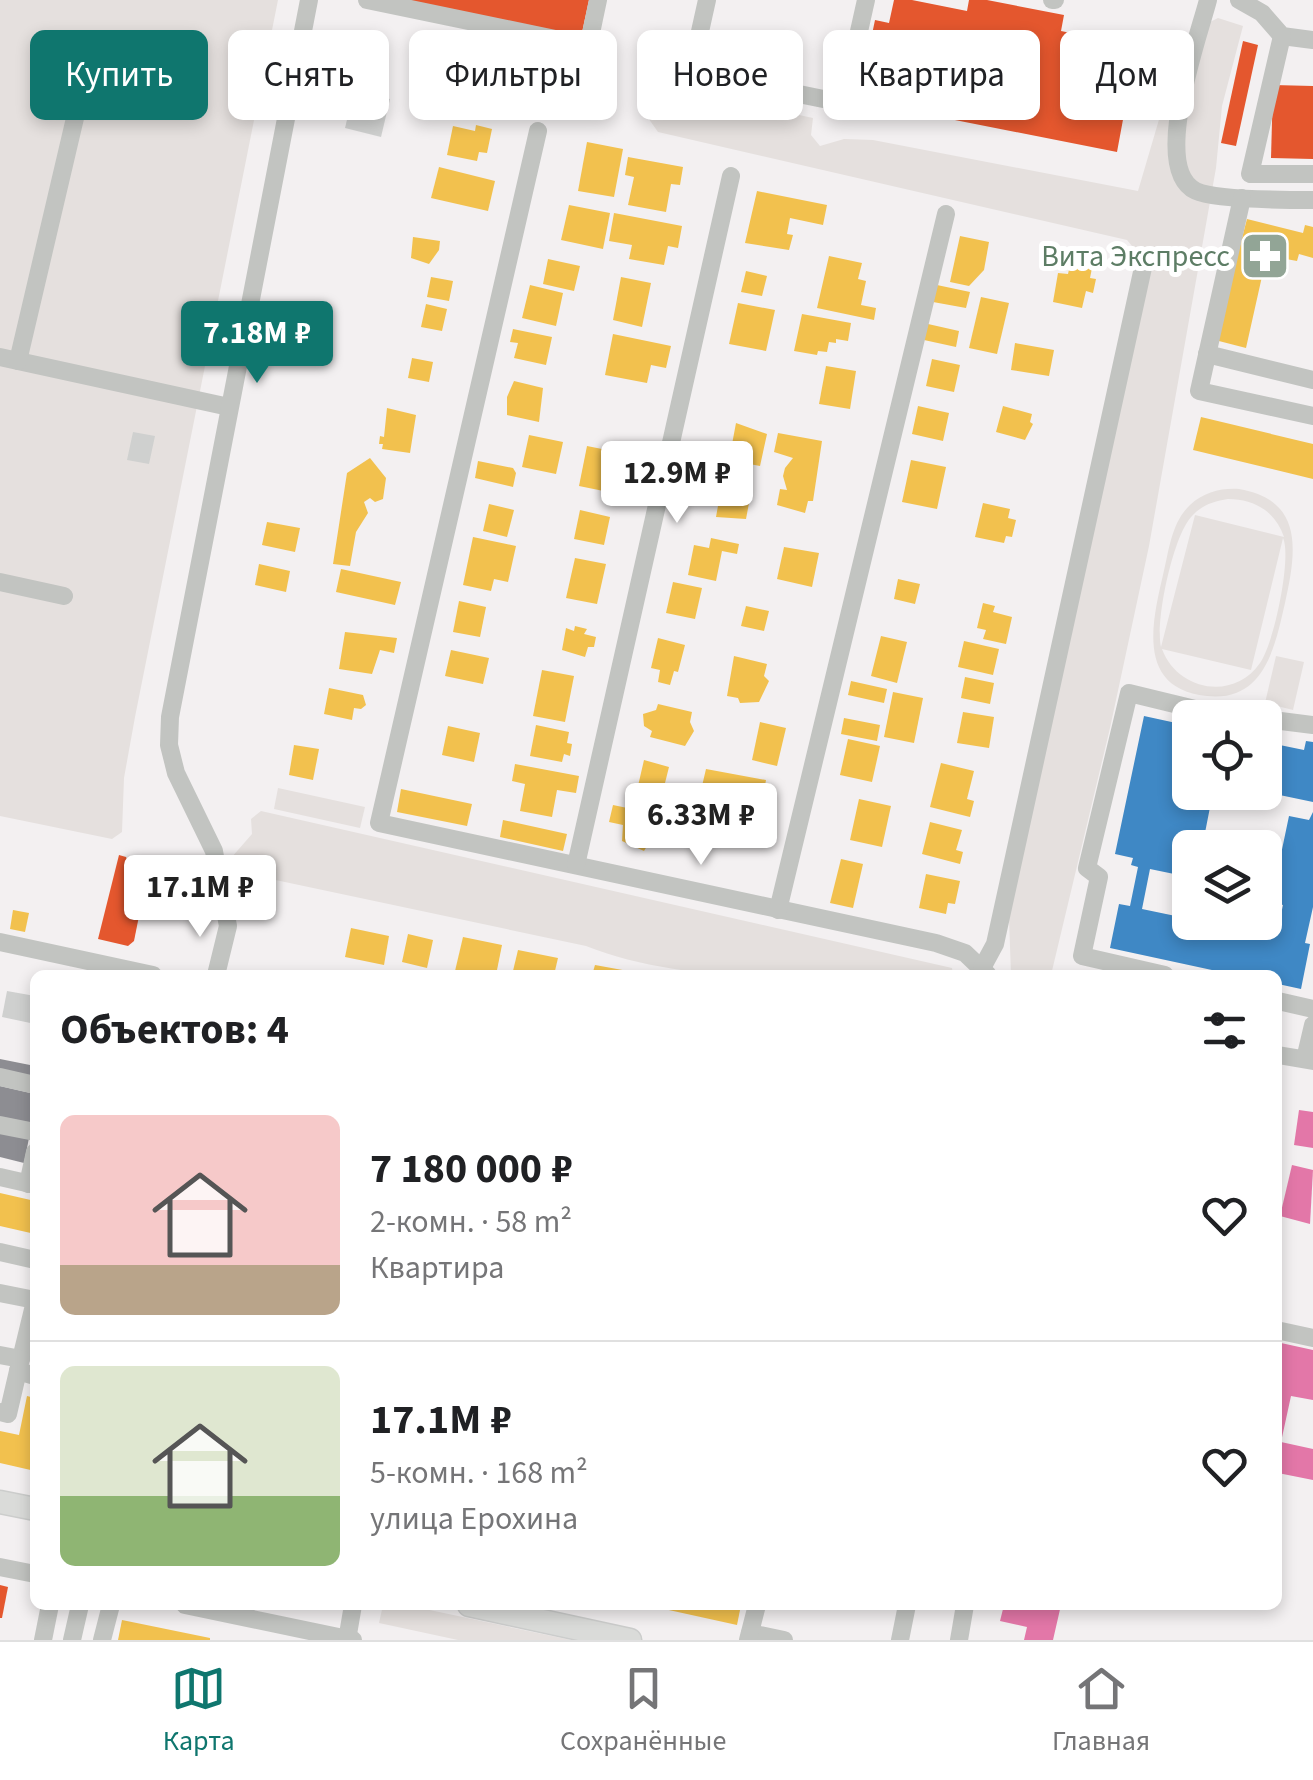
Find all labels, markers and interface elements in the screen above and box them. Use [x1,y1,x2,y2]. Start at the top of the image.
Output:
chip: Купить [30,30,208,120]
chip: Снять [228,30,389,120]
chip: Фильтры [409,30,617,120]
chip: Новое [637,30,803,120]
chip: Квартира [823,30,1040,120]
chip: Дом [1060,30,1194,120]
pharmacy icon: Вита Экспресс [1239,230,1291,282]
place label: Вита Экспресс [1041,235,1230,278]
pin: 7.18M ₽ [165,301,349,386]
text: 7.18M ₽ [203,310,311,356]
pin: 12.9M ₽ [585,441,769,526]
text: 12.9M ₽ [623,450,731,496]
map controls [1172,700,1282,940]
button: locate [1172,700,1282,810]
pin: 6.33M ₽ [609,783,793,868]
text: 6.33M ₽ [647,792,755,838]
button: layers [1172,830,1282,940]
pin: 17.1M ₽ [108,855,292,940]
text: 17.1M ₽ [146,864,254,910]
text: Объектов: 4 [60,1000,289,1060]
icon: filters [1197,1003,1252,1058]
text: 7 180 000 ₽ [370,1139,573,1199]
icon: home [140,1155,260,1275]
icon: heart [1197,1188,1252,1243]
text: 2-комн. · 58 m² [370,1199,572,1245]
text: Квартира [370,1245,504,1291]
text: 17.1M ₽ [370,1390,512,1450]
icon: home [140,1406,260,1526]
icon: heart [1197,1439,1252,1494]
text: 5-комн. · 168 m² [370,1450,588,1496]
text: улица Ерохина [370,1496,578,1542]
tab: Карта [163,1661,235,1761]
tab: Сохранённые [560,1661,726,1761]
tab: Главная [1052,1661,1150,1761]

